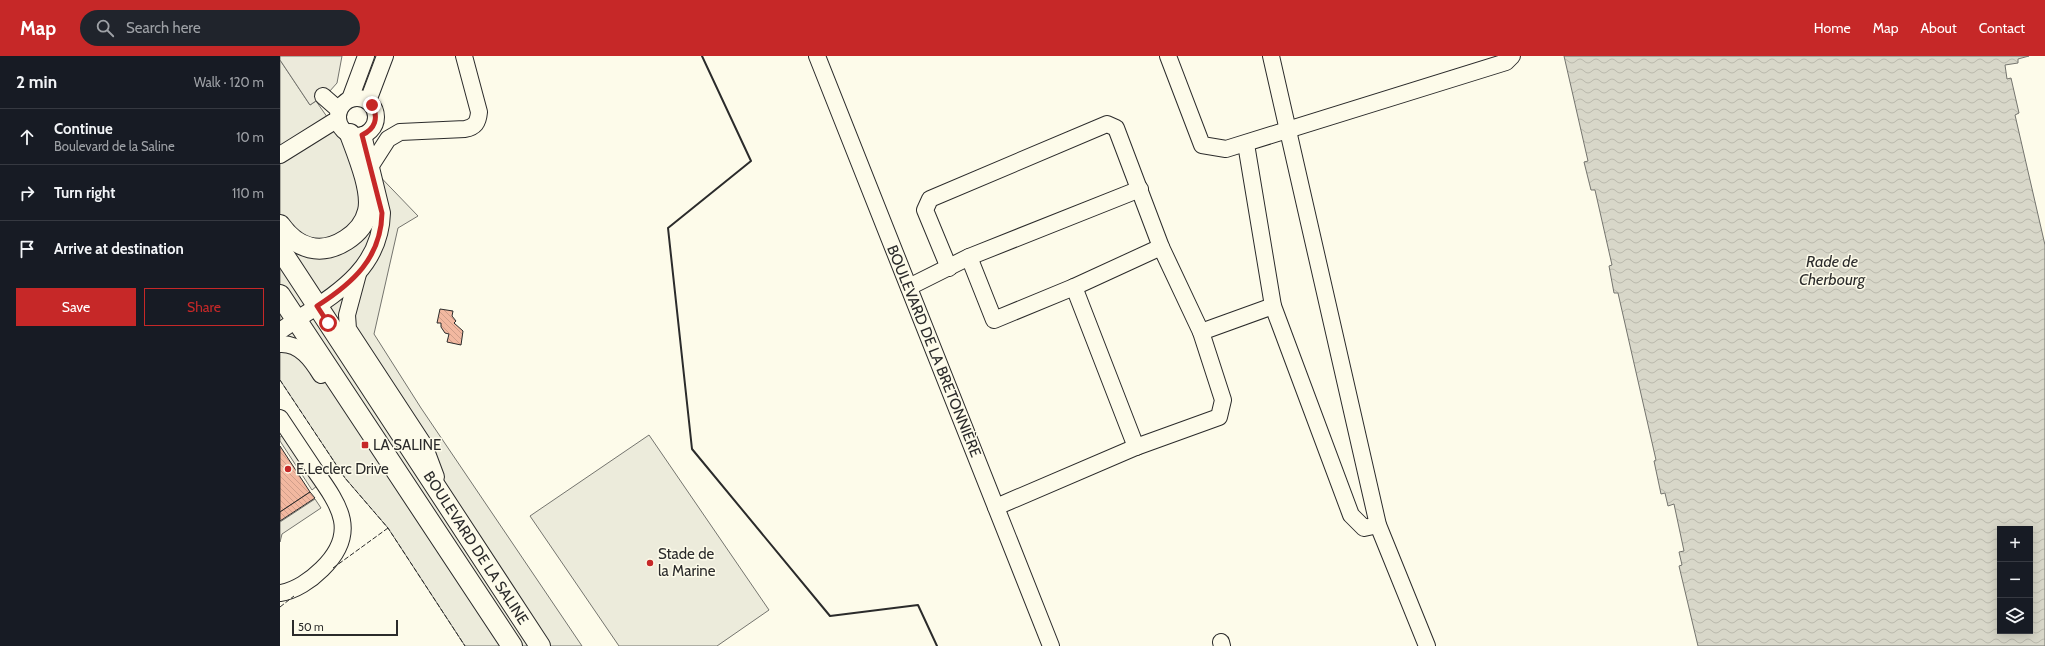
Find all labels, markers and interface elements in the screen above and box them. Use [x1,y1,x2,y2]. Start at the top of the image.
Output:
search box [80,10,360,46]
text: Map [20,17,56,40]
icon: search [94,17,116,39]
text: Search here [126,19,201,37]
text: Home [1814,19,1851,37]
text: Map [1873,19,1898,37]
text: About [1920,19,1957,37]
text: Contact [1979,19,2025,37]
text: 2 min [16,72,57,92]
text: Walk · 120 m [194,74,264,90]
route end [363,96,381,114]
text: Continue [54,120,113,138]
icon: ahead [16,126,38,148]
text: 10 m [236,129,264,145]
text: Boulevard de la Saline [54,138,175,154]
icon: right [16,182,38,204]
text: Turn right [54,184,115,202]
text: 110 m [232,185,264,201]
icon: arrive [16,238,38,260]
text: Arrive at destination [54,240,184,258]
street label: BOULEVARD DE LA BRETONNIÈRE [883,242,986,460]
water label: Rade de Cherbourg [1799,252,1866,289]
button: Save [16,288,136,326]
button: Share [144,288,264,326]
route start [319,314,337,332]
place label: LA SALINE [373,436,441,454]
marker: LA SALINE [360,440,370,450]
place label: E.Leclerc Drive [296,460,389,478]
marker: E.Leclerc Drive [283,464,293,474]
street label: BOULEVARD DE LA SALINE [420,468,532,628]
map controls [1997,526,2033,634]
button: + [1997,526,2033,562]
place label: Stade de la Marine [658,545,716,580]
marker: Stade de la Marine [645,558,655,568]
button: − [1997,562,2033,598]
button: layers [1997,598,2033,634]
scale bar [292,618,398,637]
text: 50 m [298,620,324,634]

